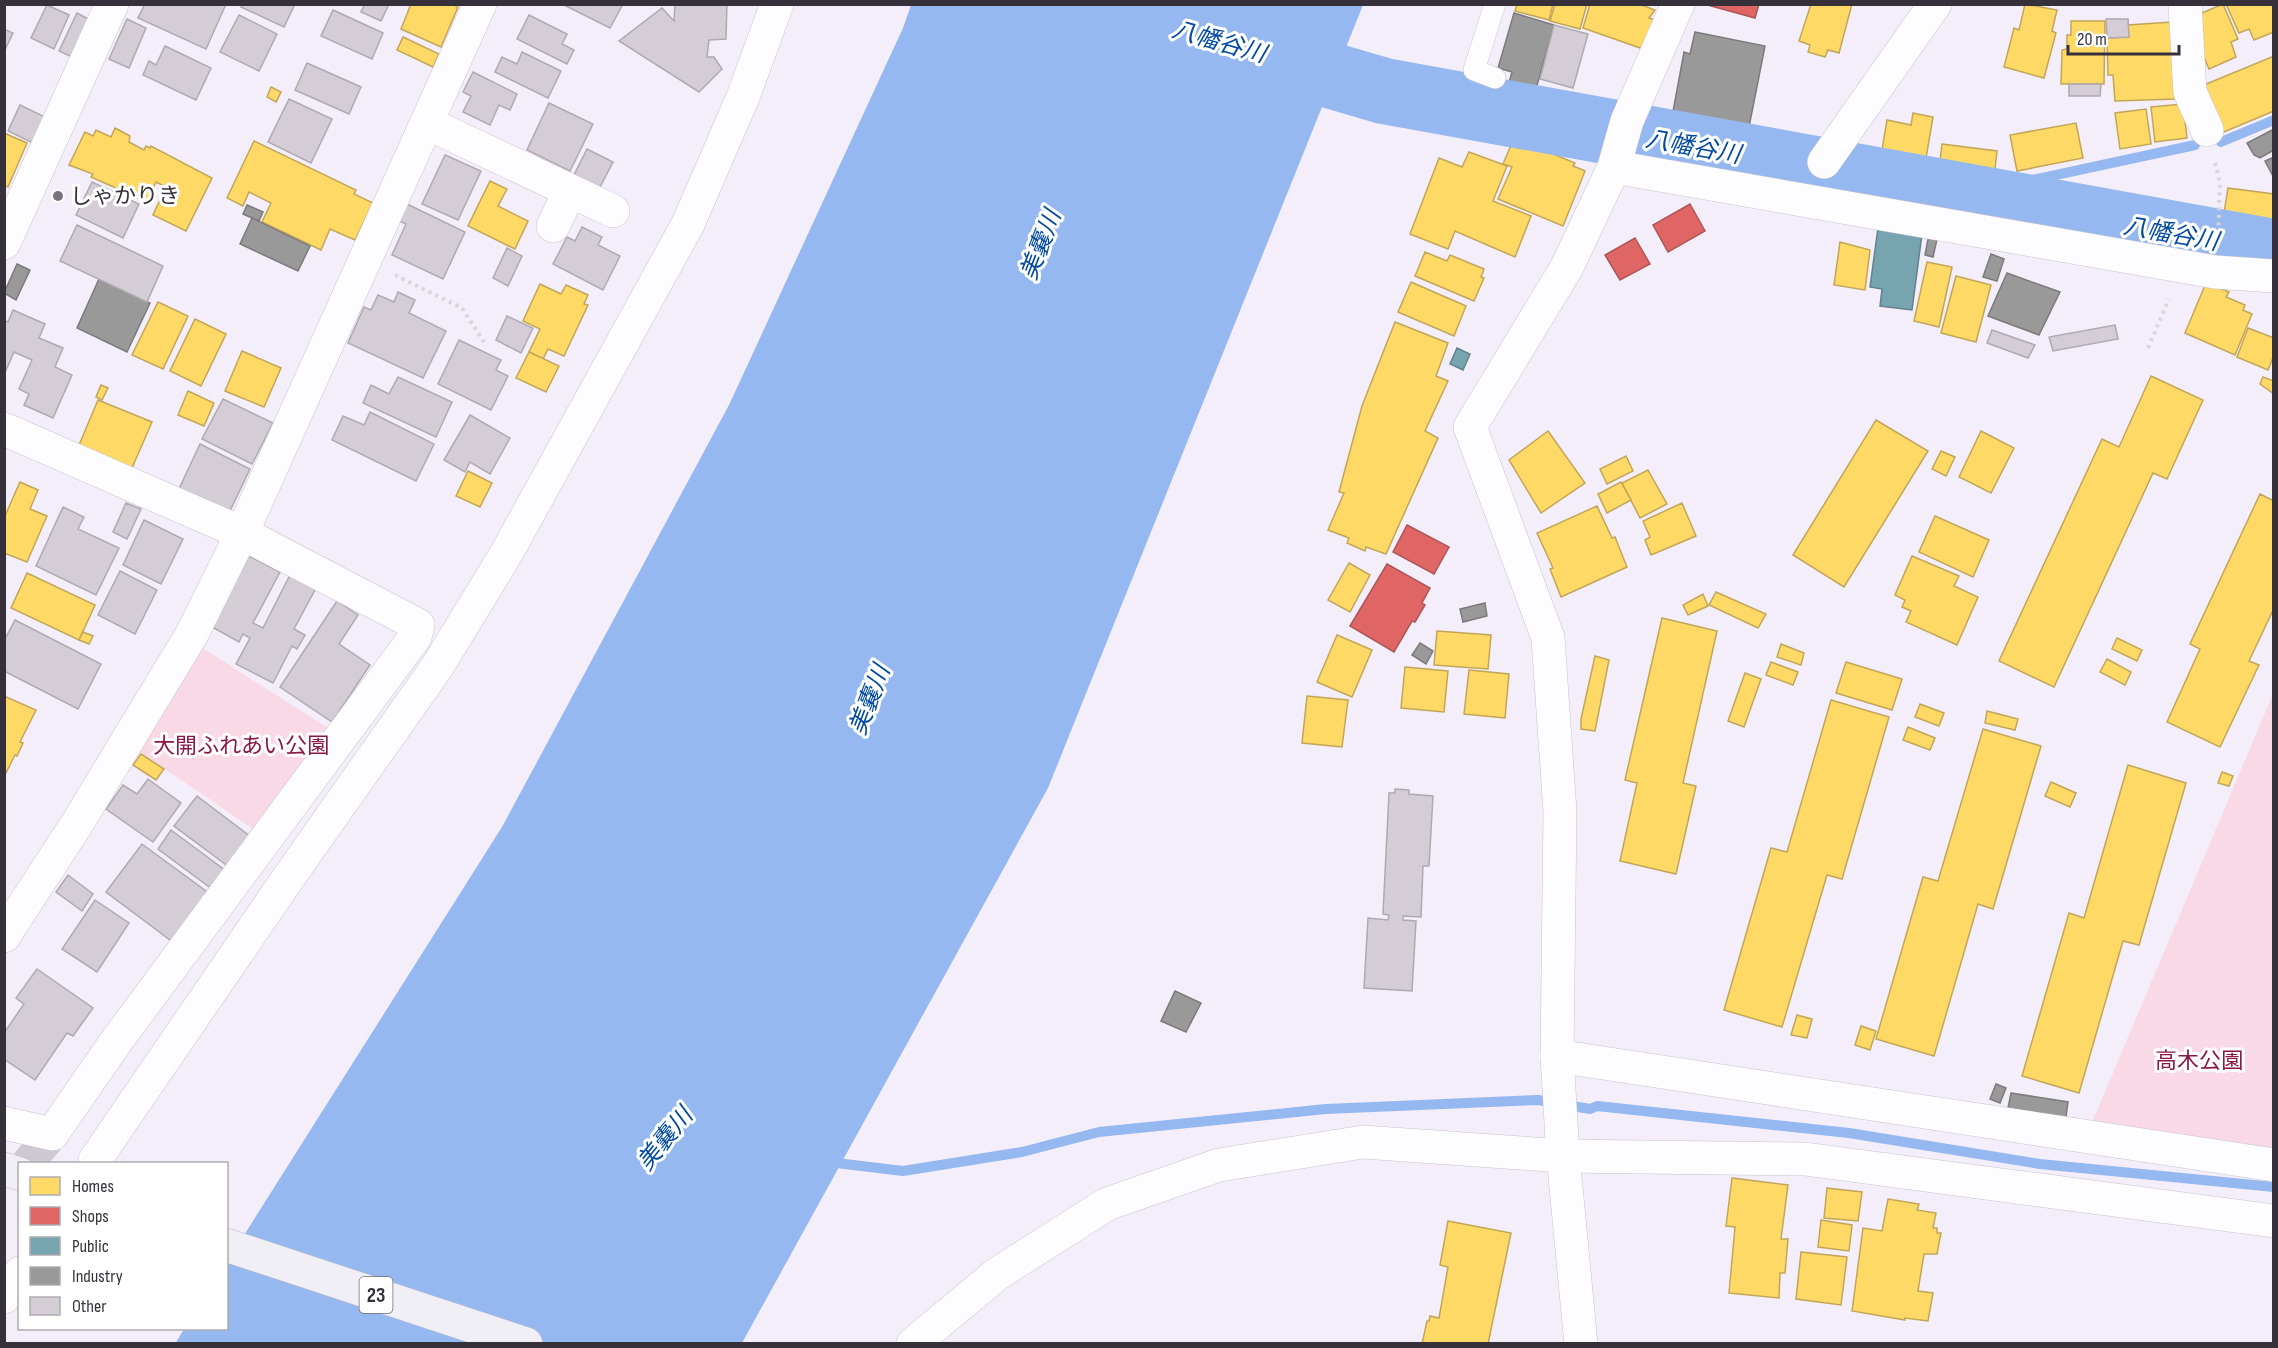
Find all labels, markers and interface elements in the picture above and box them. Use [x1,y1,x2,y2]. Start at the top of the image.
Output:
water label: 八幡谷川 [1169,15,1272,70]
scale bar [2068,18,2179,56]
text: 20 m [2077,29,2107,50]
water label: 八幡谷川 [1643,124,1746,170]
place label: しゃかりき [70,183,180,210]
marker: しゃかりき [51,189,65,203]
water label: 美嚢川 [1015,203,1069,284]
water label: 八幡谷川 [2121,211,2224,257]
water label: 美嚢川 [844,658,898,739]
park label: 大開ふれあい公園 [153,733,329,760]
park label: 高木公園 [2155,1048,2243,1075]
water label: 美嚢川 [631,1100,701,1176]
legend [18,1162,228,1330]
text: Homes [72,1176,114,1197]
text: Shops [72,1206,109,1227]
text: Public [72,1236,109,1257]
text: Industry [72,1266,123,1287]
road number: 23 [360,1277,392,1313]
text: Other [72,1296,106,1317]

